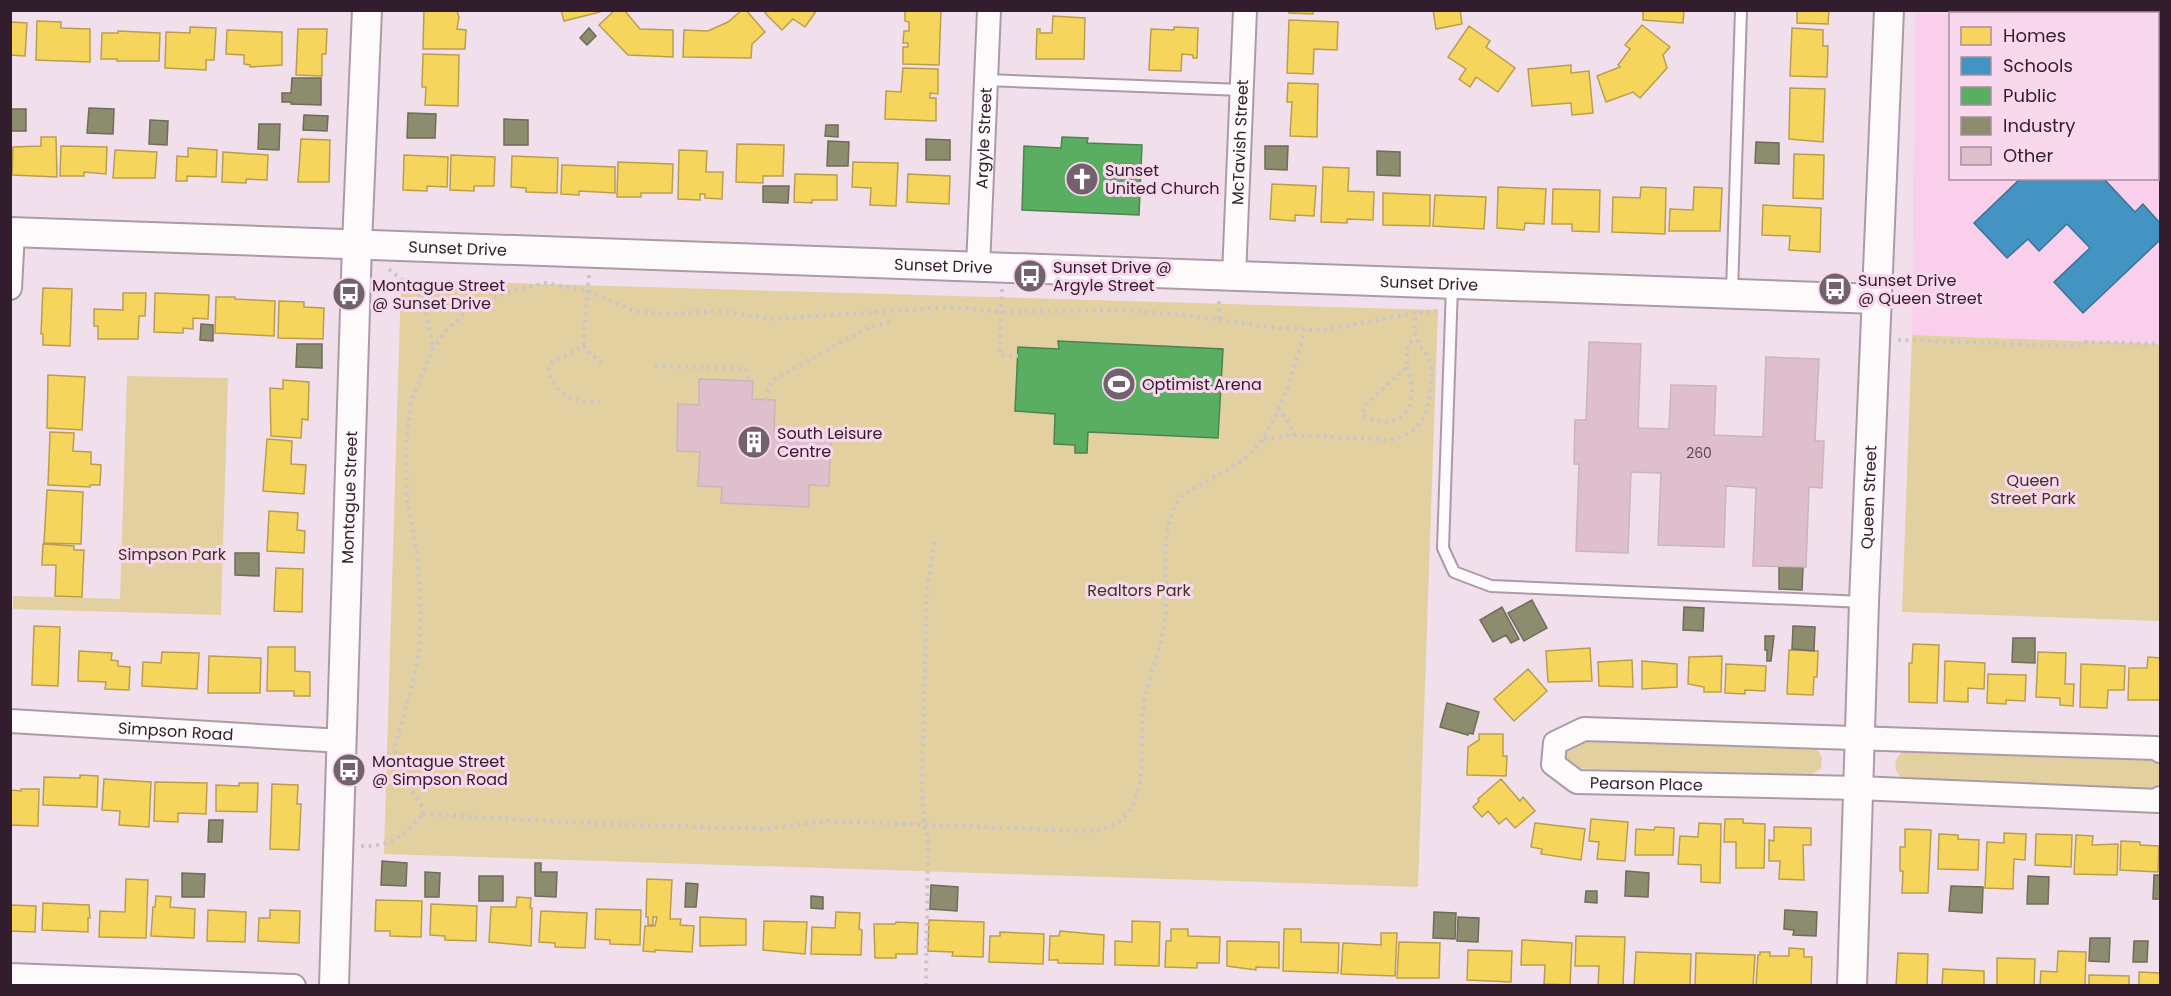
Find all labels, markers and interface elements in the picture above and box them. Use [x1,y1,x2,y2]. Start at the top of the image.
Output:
legend [1949,12,2159,180]
text: Homes [2003,23,2066,48]
text: Schools [2003,53,2073,78]
street label: McTavish Street [1226,79,1254,205]
text: Public [2003,83,2057,108]
street label: Argyle Street [970,87,998,189]
text: Industry [2003,113,2075,138]
text: Other [2003,143,2053,168]
place label: Sunset United Church [1105,159,1220,200]
church icon: Sunset United Church [1064,161,1100,197]
street label: Sunset Drive [408,235,507,262]
street label: Sunset Drive [894,253,993,279]
place label: Sunset Drive @ Argyle Street [1053,256,1172,297]
bus stop icon: Sunset Drive @ Argyle Street [1012,258,1048,294]
place label: Sunset Drive @ Queen Street [1858,269,1983,310]
street label: Sunset Drive [1379,270,1479,297]
bus stop icon: Sunset Drive @ Queen Street [1817,271,1853,307]
place label: Montague Street @ Sunset Drive [372,274,505,315]
bus stop icon: Montague Street @ Sunset Drive [331,276,367,312]
sports icon: Optimist Arena [1101,366,1137,402]
place label: Optimist Arena [1142,373,1262,396]
place label: South Leisure Centre [777,422,883,463]
building icon: South Leisure Centre [736,424,772,460]
street label: Montague Street [336,430,363,564]
house number: 260 [1686,443,1712,463]
street label: Queen Street [1855,445,1883,550]
park label: Queen Street Park [1990,469,2076,510]
park label: Simpson Park [118,543,227,566]
park label: Realtors Park [1087,579,1191,602]
street label: Simpson Road [117,717,234,746]
place label: Montague Street @ Simpson Road [372,750,508,791]
bus stop icon: Montague Street @ Simpson Road [331,752,367,788]
street label: Pearson Place [1590,771,1703,797]

